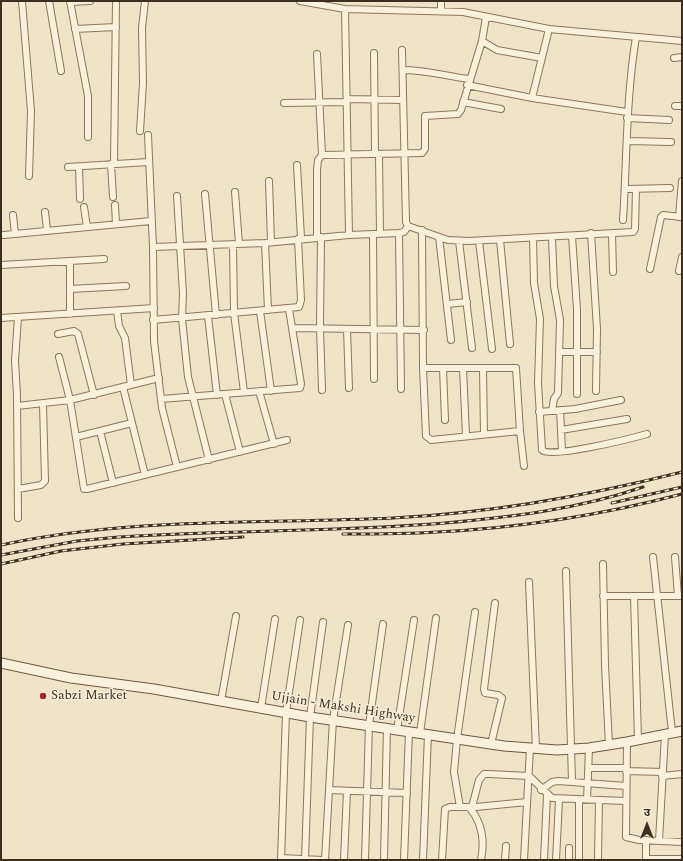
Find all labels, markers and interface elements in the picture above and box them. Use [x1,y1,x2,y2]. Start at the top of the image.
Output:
place label: Sabzi Market [51,688,127,704]
street label: Ujjain - Makshi Highway [270,689,416,727]
marker: Sabzi Market [38,691,48,701]
text: उ [644,804,650,821]
north arrow [627,805,667,845]

